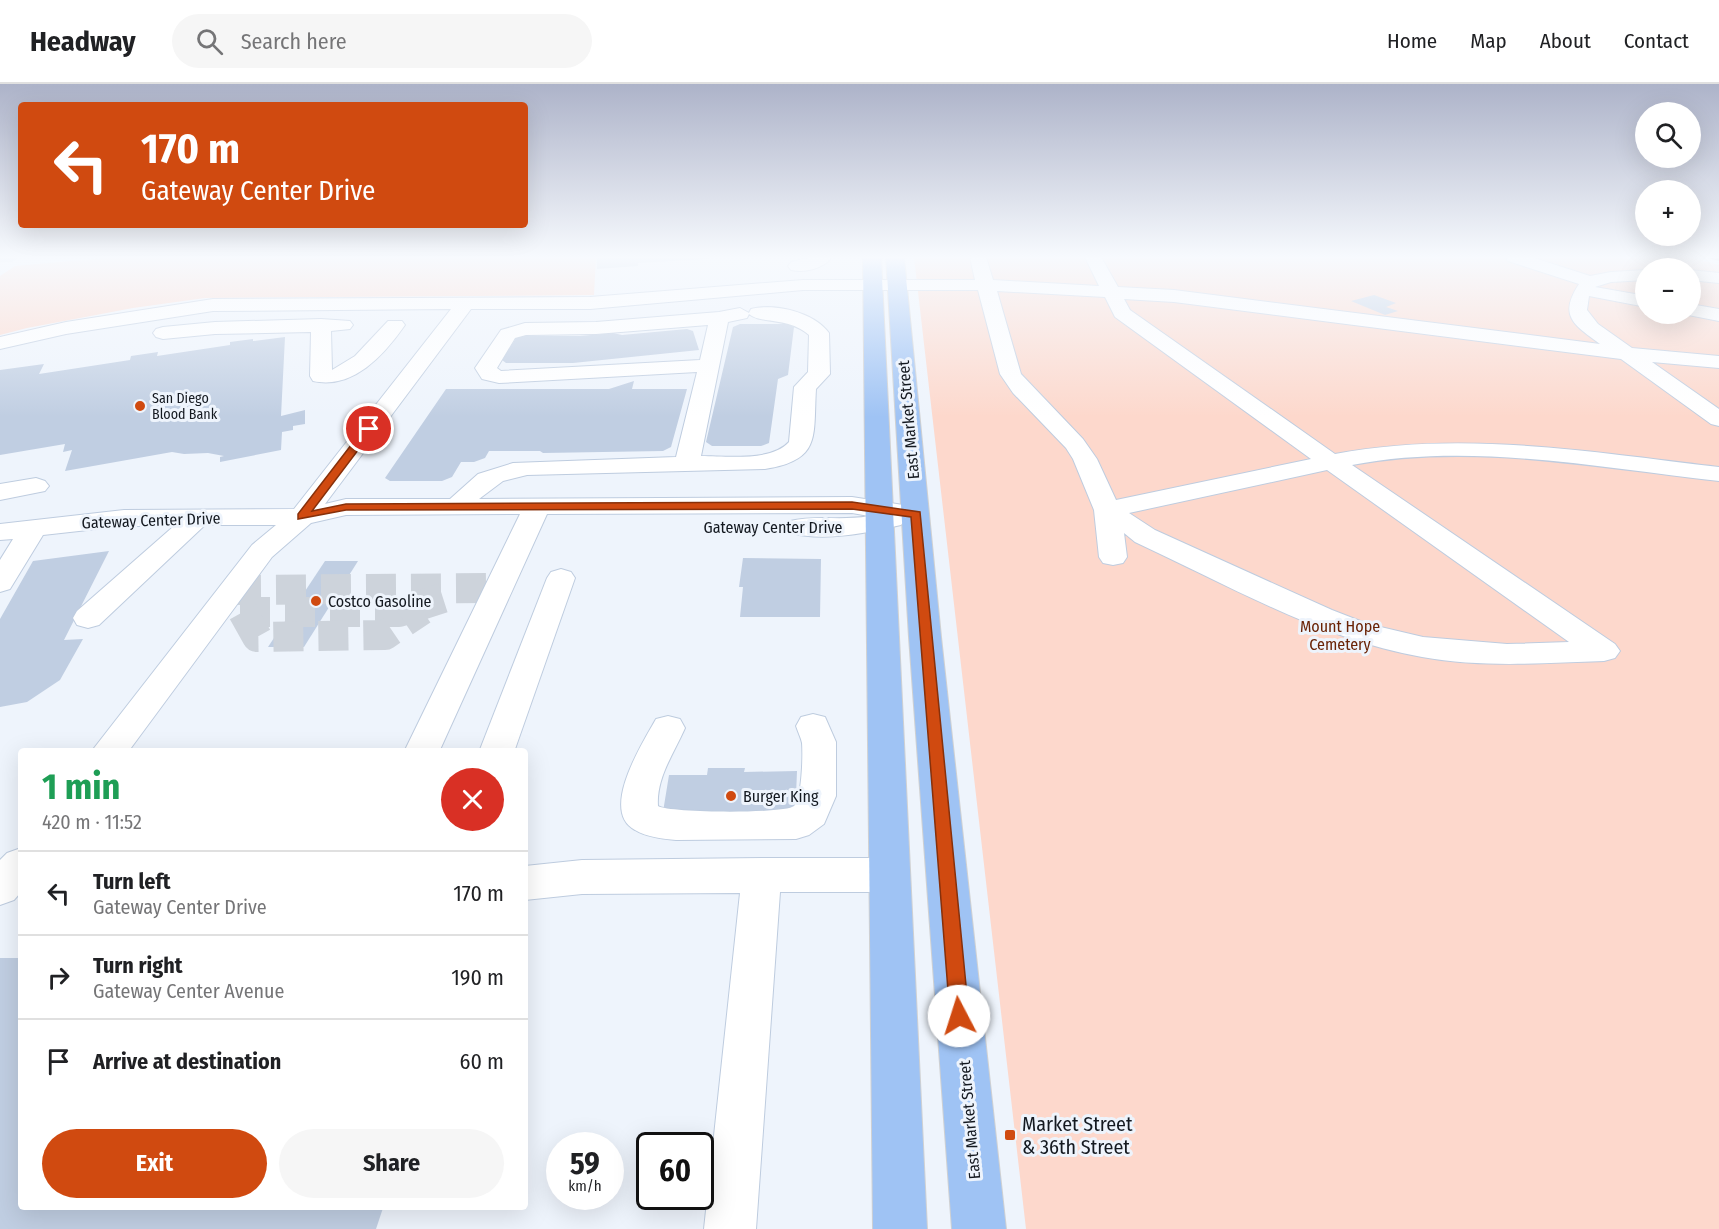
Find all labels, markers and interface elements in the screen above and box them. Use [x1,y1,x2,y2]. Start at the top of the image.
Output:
search box [172,14,592,68]
text: Headway [30,25,136,58]
icon: search [193,25,226,58]
text: Search here [241,28,347,55]
text: Home [1387,28,1437,54]
text: Map [1470,28,1507,54]
text: About [1540,28,1591,54]
text: Contact [1624,28,1689,54]
map controls [1635,102,1701,324]
button: search [1635,102,1701,168]
text: 170 m [141,124,240,174]
icon: left [42,126,120,204]
text: Gateway Center Drive [141,175,375,207]
button: + [1635,180,1701,246]
button: − [1635,258,1701,324]
street label: East Market Street [894,359,923,480]
place label: San Diego Blood Bank [152,390,218,423]
marker: San Diego Blood Bank [133,399,147,413]
pin [343,403,394,454]
icon: arrive [352,412,385,445]
street label: Gateway Center Drive [81,509,221,532]
street label: Gateway Center Drive [704,518,843,537]
place label: Costco Gasoline [328,592,432,611]
marker: Costco Gasoline [309,594,323,608]
park label: Mount Hope Cemetery [1300,617,1380,654]
text: 1 min [42,765,120,809]
button: close [441,768,504,831]
place label: Burger King [743,787,819,806]
marker: Burger King [724,789,738,803]
text: 420 m · 11:52 [42,810,142,834]
text: Turn left [93,868,171,895]
icon: left [42,877,75,910]
text: 170 m [453,880,504,907]
text: Gateway Center Drive [93,895,267,919]
text: Turn right [93,952,182,979]
icon: right [42,961,75,994]
text: 190 m [451,964,504,991]
text: Gateway Center Avenue [93,979,284,1003]
position arrow [927,984,991,1048]
icon: arrive [42,1045,75,1078]
text: Arrive at destination [93,1048,281,1075]
text: 60 m [460,1048,504,1075]
street label: East Market Street [955,1059,984,1180]
place label: Market Street & 36th Street [1022,1112,1133,1159]
marker: Market Street & 36th Street [1003,1128,1017,1142]
button: Exit [42,1129,267,1198]
button: Share [279,1129,504,1198]
speed limit sign: 60 [636,1132,714,1210]
text: 59 [570,1146,600,1182]
text: km/h [568,1177,602,1195]

